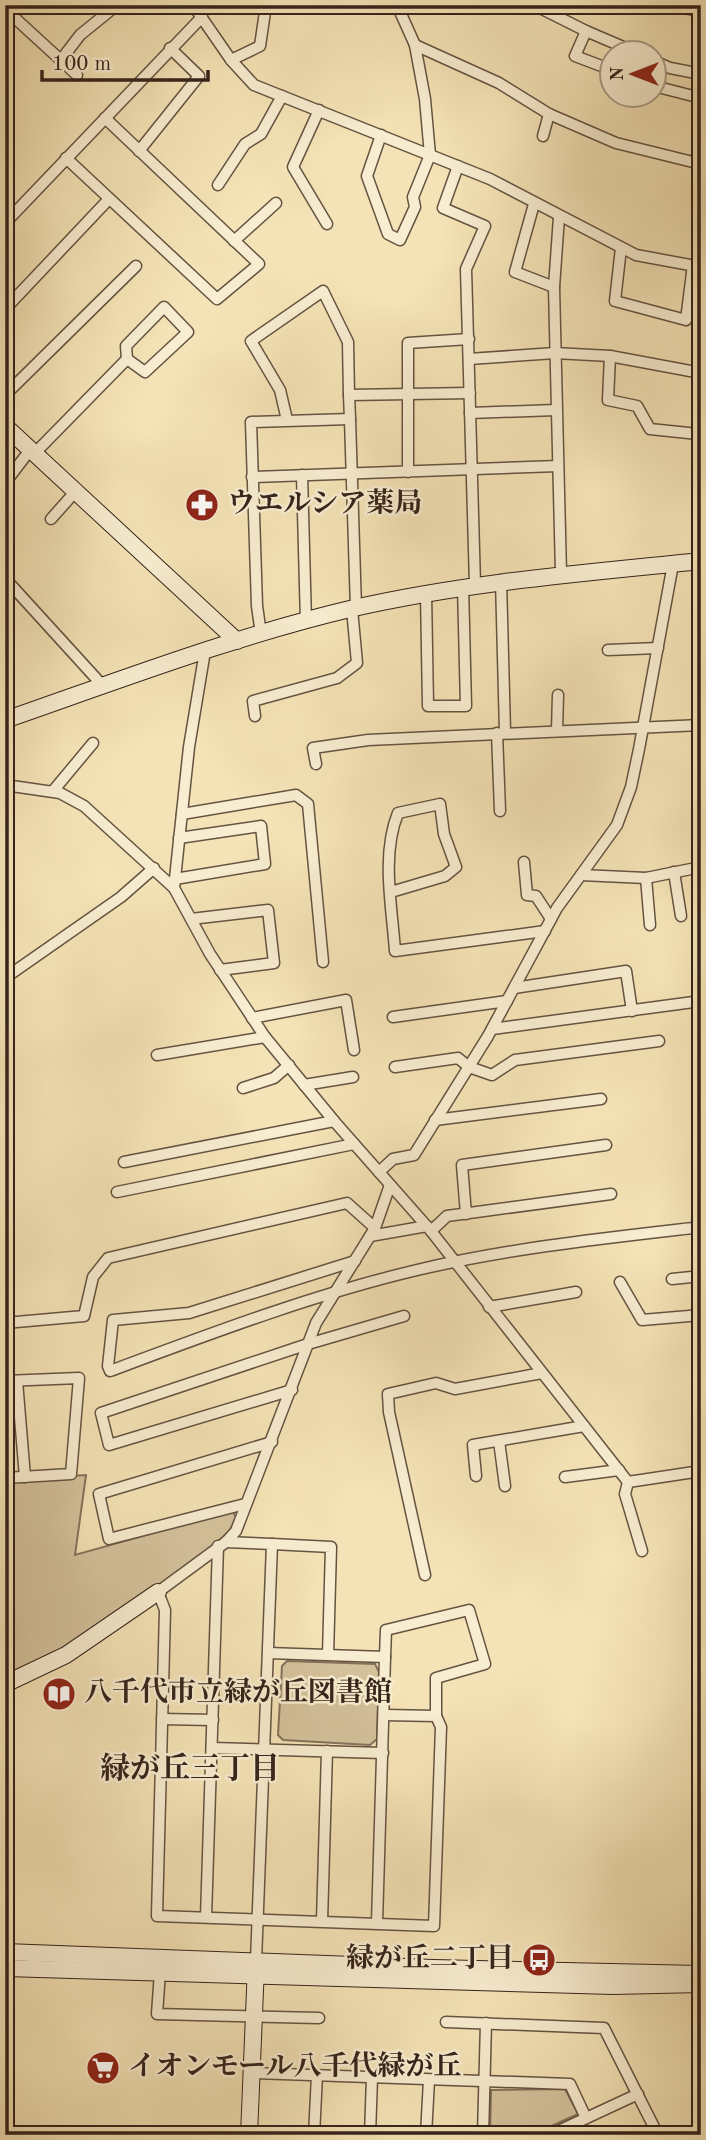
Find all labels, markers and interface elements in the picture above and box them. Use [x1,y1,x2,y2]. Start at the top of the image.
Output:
scale bar [42,38,208,82]
north arrow [598,38,668,108]
text: 100 m [52,54,111,75]
text: N [609,66,628,81]
pharmacy icon: ウエルシア薬局 [183,486,221,524]
place label: ウエルシア薬局 [227,488,422,519]
library icon: 八千代市立緑が丘図書館 [40,1675,78,1713]
place label: 八千代市立緑が丘図書館 [84,1676,392,1708]
district label: 緑が丘三丁目 [100,1752,280,1785]
bus stop icon: 緑が丘二丁目 [520,1941,558,1979]
place label: 緑が丘二丁目 [346,1943,514,1974]
supermarket icon: イオンモール八千代緑が丘 [84,2049,122,2087]
place label: イオンモール八千代緑が丘 [128,2050,461,2082]

